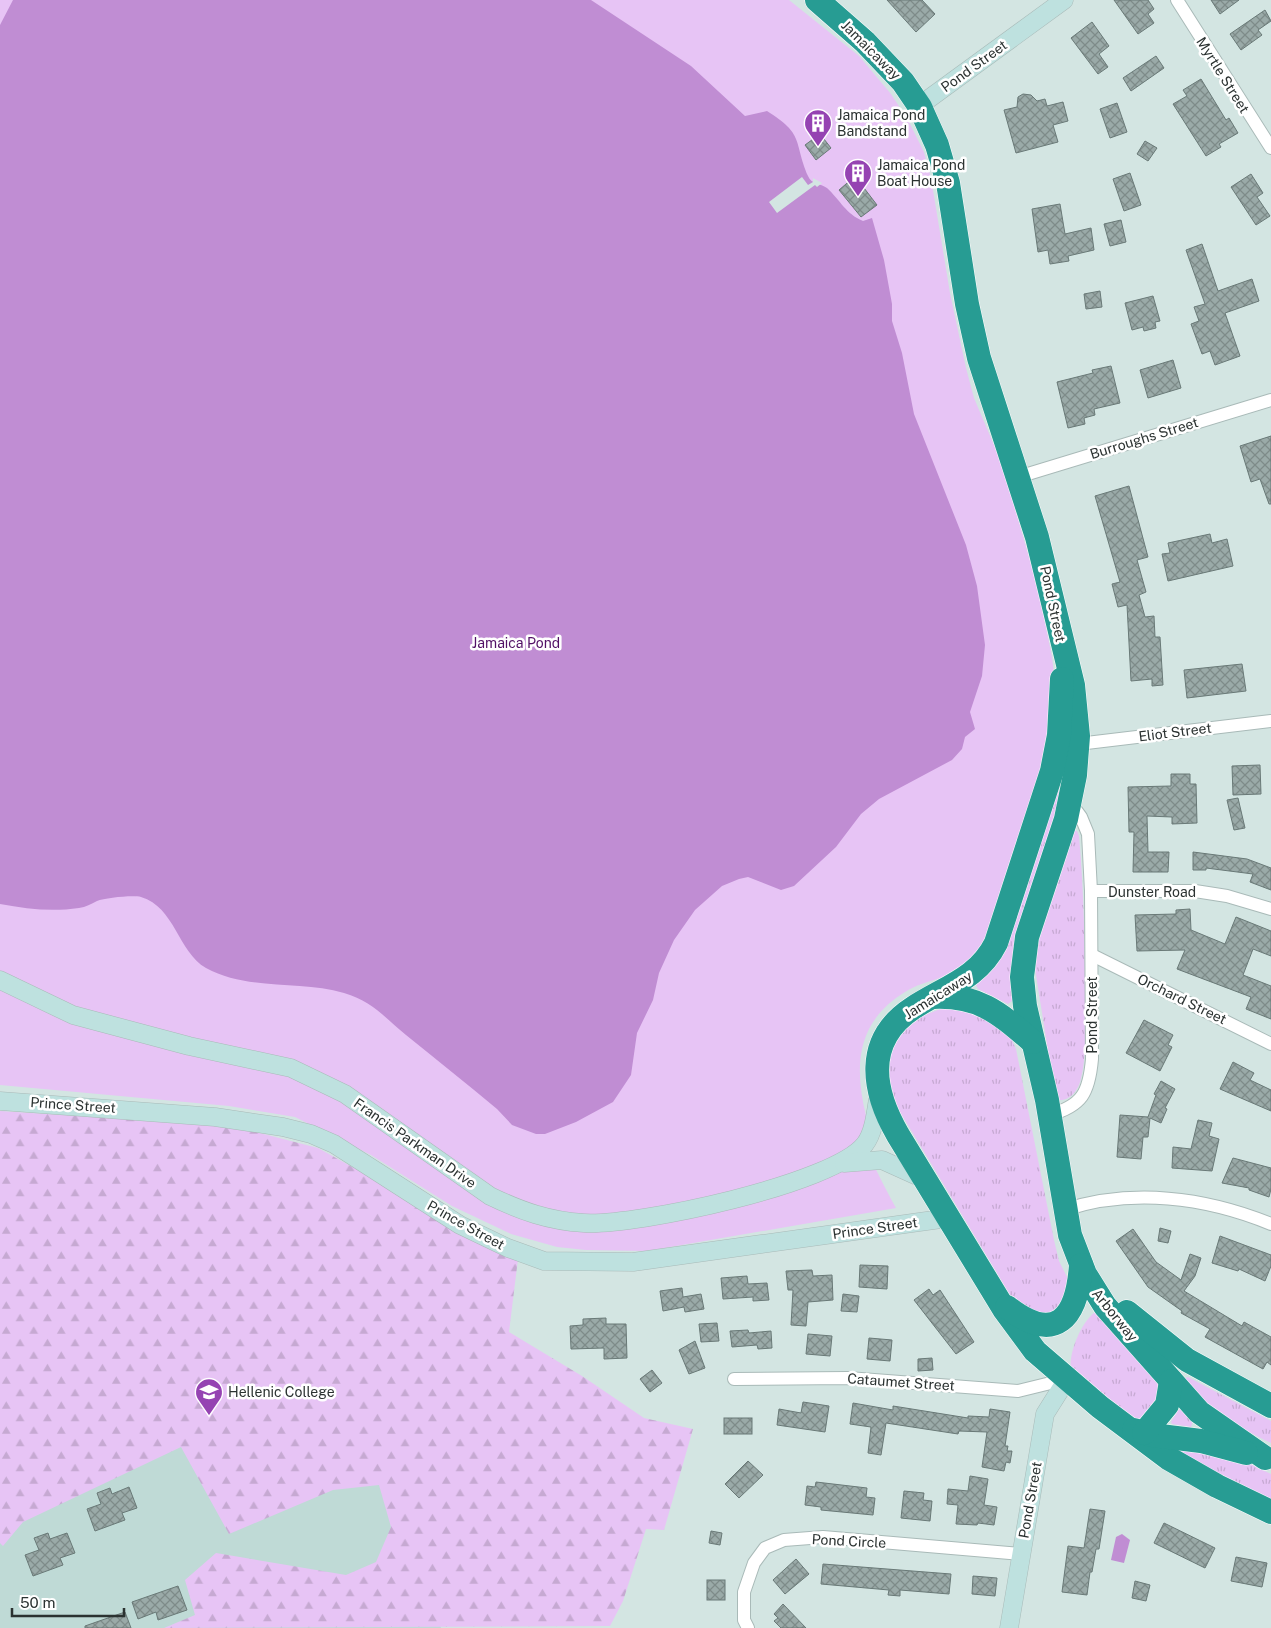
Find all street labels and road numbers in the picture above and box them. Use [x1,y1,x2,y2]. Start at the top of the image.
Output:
street label: Jamaicaway [838,17,904,83]
street label: Myrtle Street [1193,34,1253,116]
street label: Pond Street [938,37,1010,95]
street label: Burroughs Street [1088,414,1200,462]
street label: Pond Street [1037,564,1069,644]
street label: Eliot Street [1138,720,1212,744]
street label: Dunster Road [1108,884,1196,900]
street label: Jamaicaway [901,967,975,1022]
street label: Orchard Street [1135,971,1229,1027]
street label: Pond Street [1084,976,1100,1054]
street label: Prince Street [30,1094,116,1116]
street label: Francis Parkman Drive [351,1095,479,1191]
street label: Prince Street [425,1197,507,1253]
street label: Prince Street [831,1214,919,1242]
street label: Arborway [1089,1285,1141,1345]
street label: Cataumet Street [847,1370,955,1394]
street label: Pond Street [1015,1460,1045,1540]
street label: Pond Circle [811,1531,887,1551]

